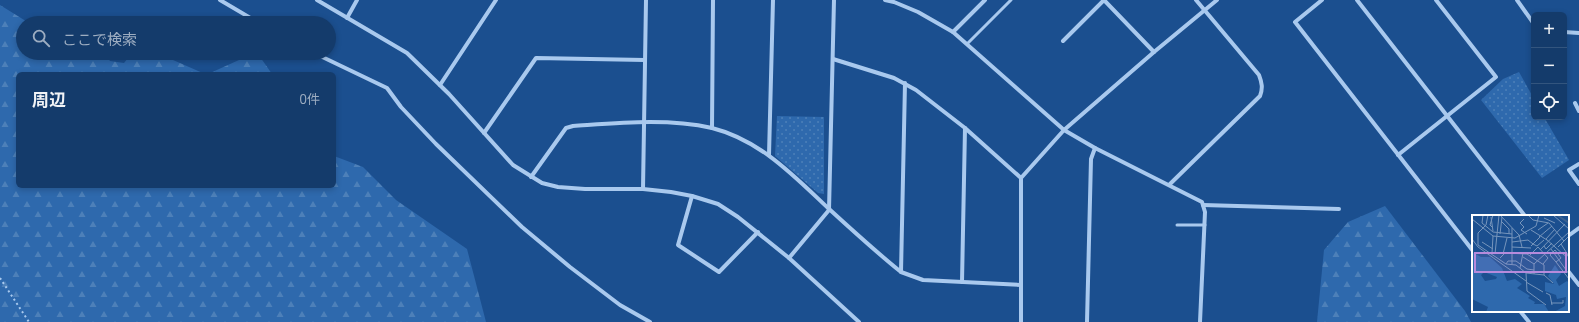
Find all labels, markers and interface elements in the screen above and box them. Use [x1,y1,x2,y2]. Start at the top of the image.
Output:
map controls [1531,12,1567,120]
button: + [1531,12,1567,48]
search box [16,16,336,60]
icon: search [30,27,52,49]
text: ここで検索 [62,30,137,48]
button: − [1531,48,1567,84]
button: locate [1531,84,1567,120]
text: 周辺 [32,89,66,109]
text: 0件 [299,91,320,107]
inset map [1472,215,1569,312]

